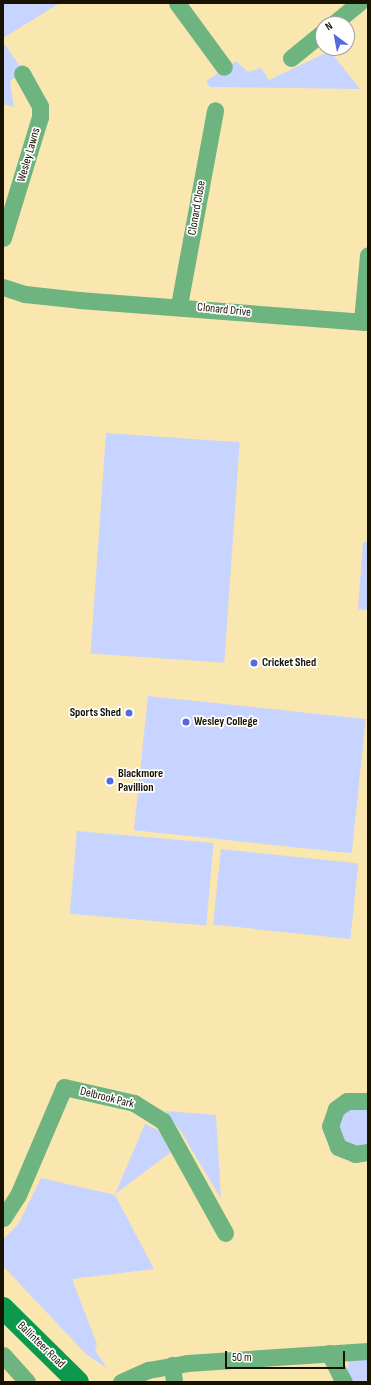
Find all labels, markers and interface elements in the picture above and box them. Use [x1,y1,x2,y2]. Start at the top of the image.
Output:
north arrow [315,16,355,56]
text: N [323,19,335,33]
street label: Wesley Lawns [14,126,44,184]
street label: Clonard Close [185,180,209,236]
street label: Clonard Drive [196,300,252,320]
place label: Cricket Shed [262,656,316,670]
marker: Cricket Shed [249,658,259,668]
place label: Sports Shed [70,706,121,720]
marker: Sports Shed [124,708,134,718]
place label: Wesley College [194,715,258,729]
marker: Wesley College [181,717,191,727]
place label: Blackmore Pavillion [118,767,163,795]
marker: Blackmore Pavillion [105,776,115,786]
street label: Delbrook Park [78,1084,136,1112]
street label: Ballinteer Road [14,1319,68,1371]
scale bar [227,1343,347,1369]
text: 50 m [232,1350,252,1365]

